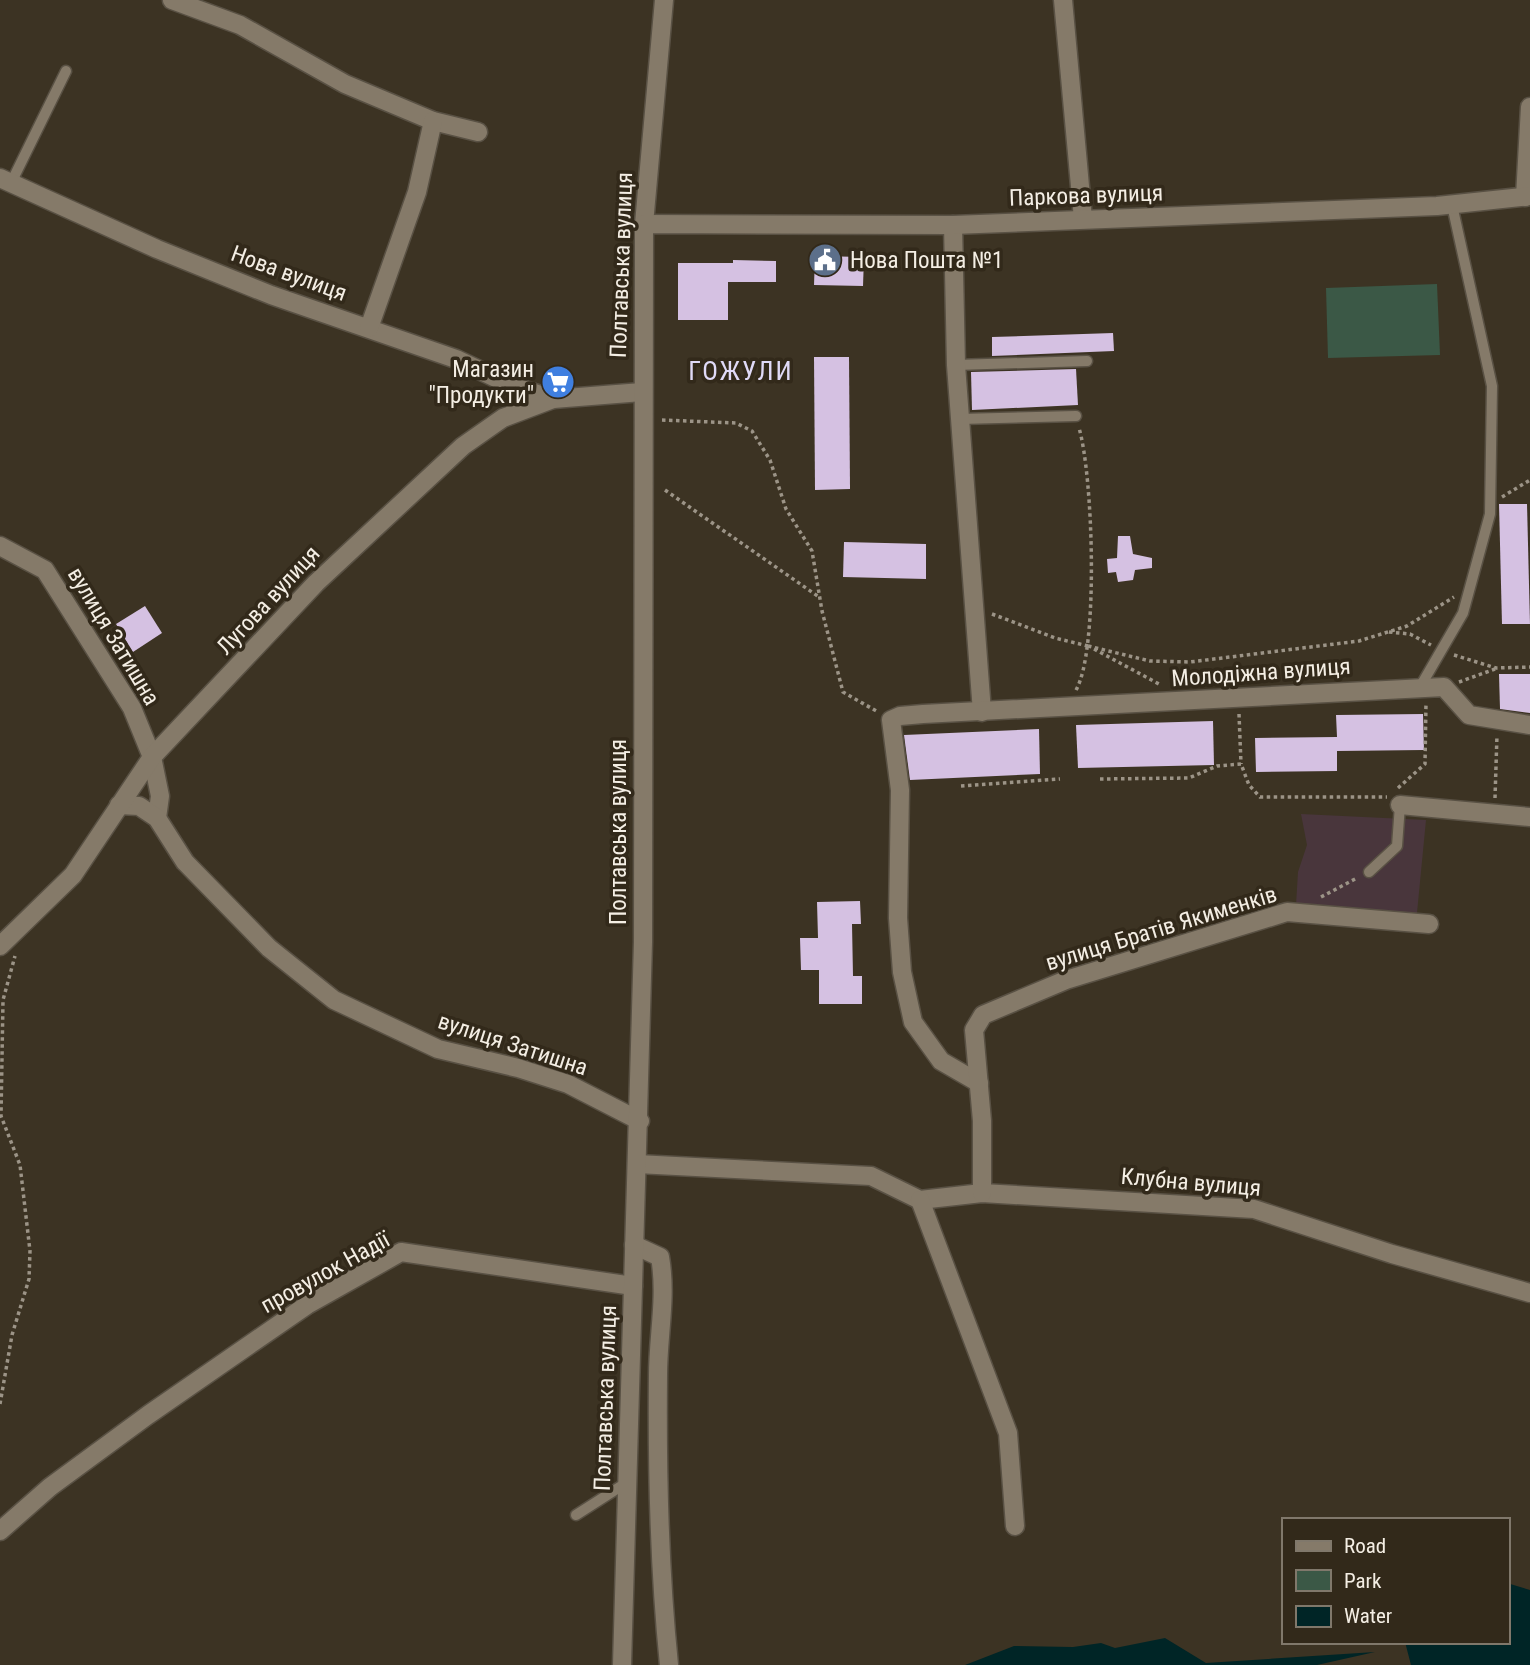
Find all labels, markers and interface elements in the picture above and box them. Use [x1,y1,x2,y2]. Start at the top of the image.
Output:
street label: Полтавська вулиця [605,172,638,358]
street label: Паркова вулиця [1008,179,1164,212]
street label: Нова вулиця [227,240,350,307]
public building icon: Нова Пошта №1 [806,241,844,279]
place label: Нова Пошта №1 [850,247,1003,274]
place label: Магазин "Продукти" [428,356,534,409]
district label: ГОЖУЛИ [688,356,794,386]
supermarket icon: Магазин "Продукти" [539,363,577,401]
street label: Лугова вулиця [211,540,326,660]
street label: вулиця Затишна [62,563,165,710]
street label: Молодіжна вулиця [1171,653,1351,692]
street label: Полтавська вулиця [605,739,632,925]
street label: вулиця Братів Якименків [1042,880,1280,977]
street label: вулиця Затишна [435,1008,591,1081]
street label: Клубна вулиця [1120,1163,1262,1202]
street label: провулок Надії [256,1225,396,1319]
street label: Полтавська вулиця [589,1305,622,1491]
legend [1282,1518,1509,1644]
text: Road [1344,1534,1386,1558]
text: Park [1344,1569,1382,1593]
text: Water [1344,1604,1392,1628]

